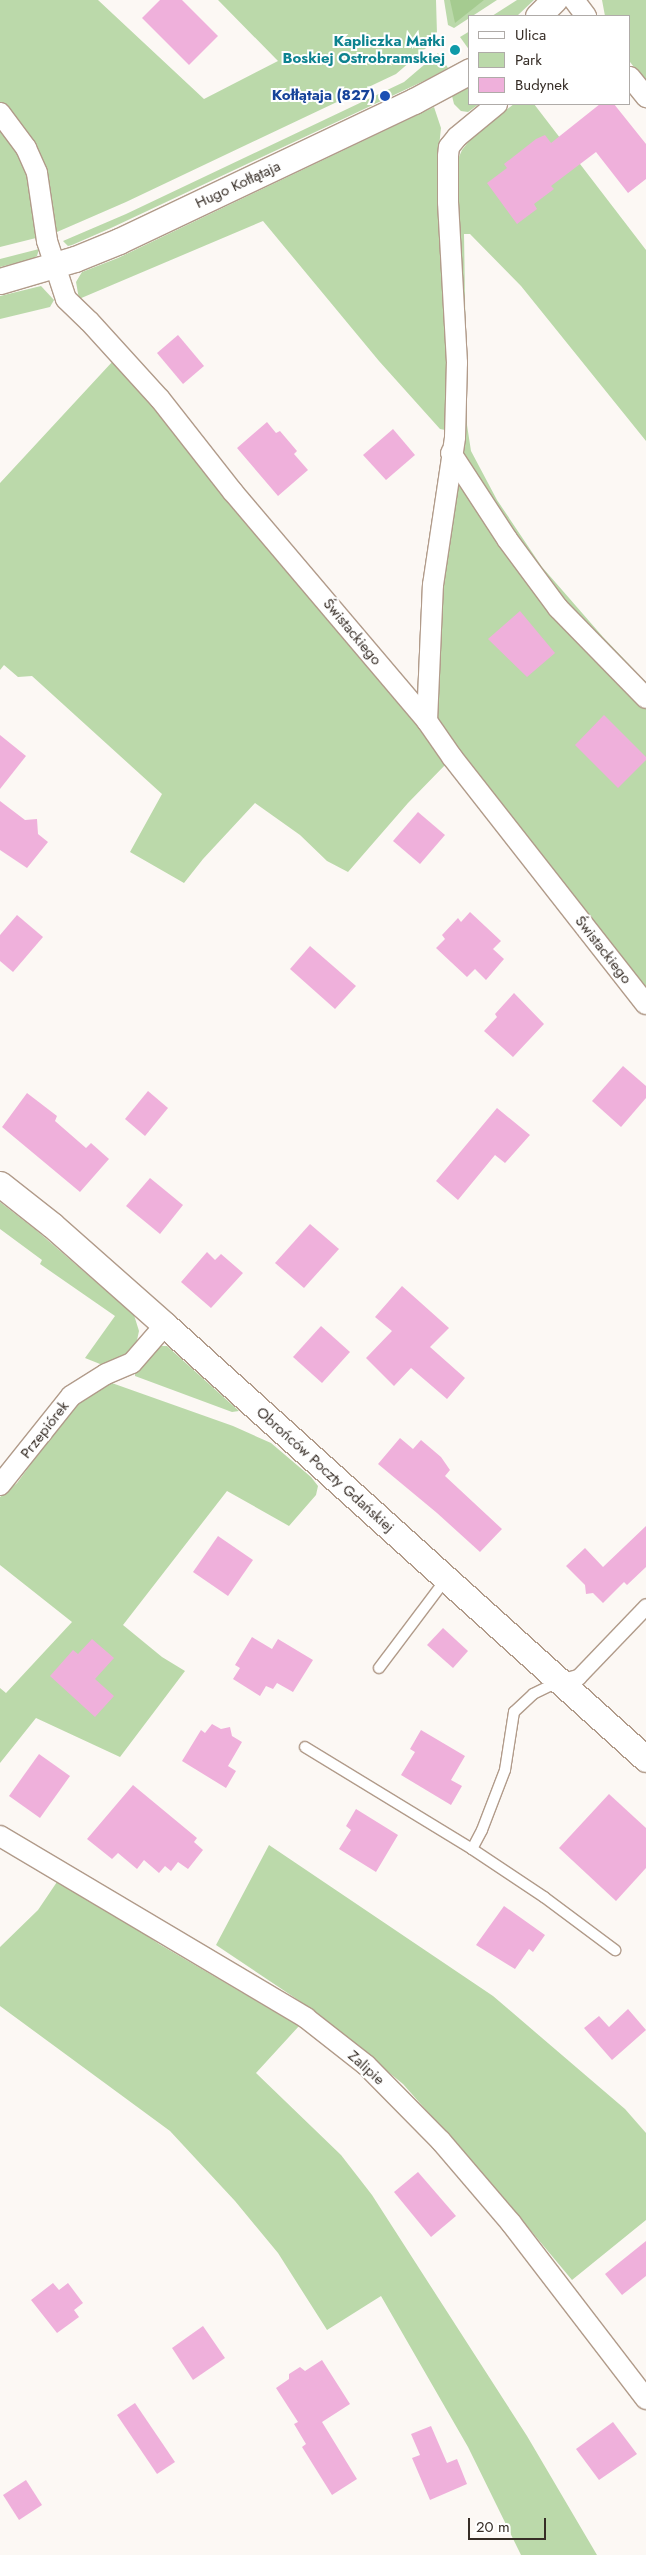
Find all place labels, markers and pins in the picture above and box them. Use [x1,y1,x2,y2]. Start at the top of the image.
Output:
place label: Kapliczka Matki Boskiej Ostrobramskiej [283,32,445,67]
marker: Kapliczka Matki Boskiej Ostrobramskiej [449,44,461,56]
place label: Kołłątaja (827) [272,87,375,105]
marker: Kołłątaja (827) [379,90,391,102]

